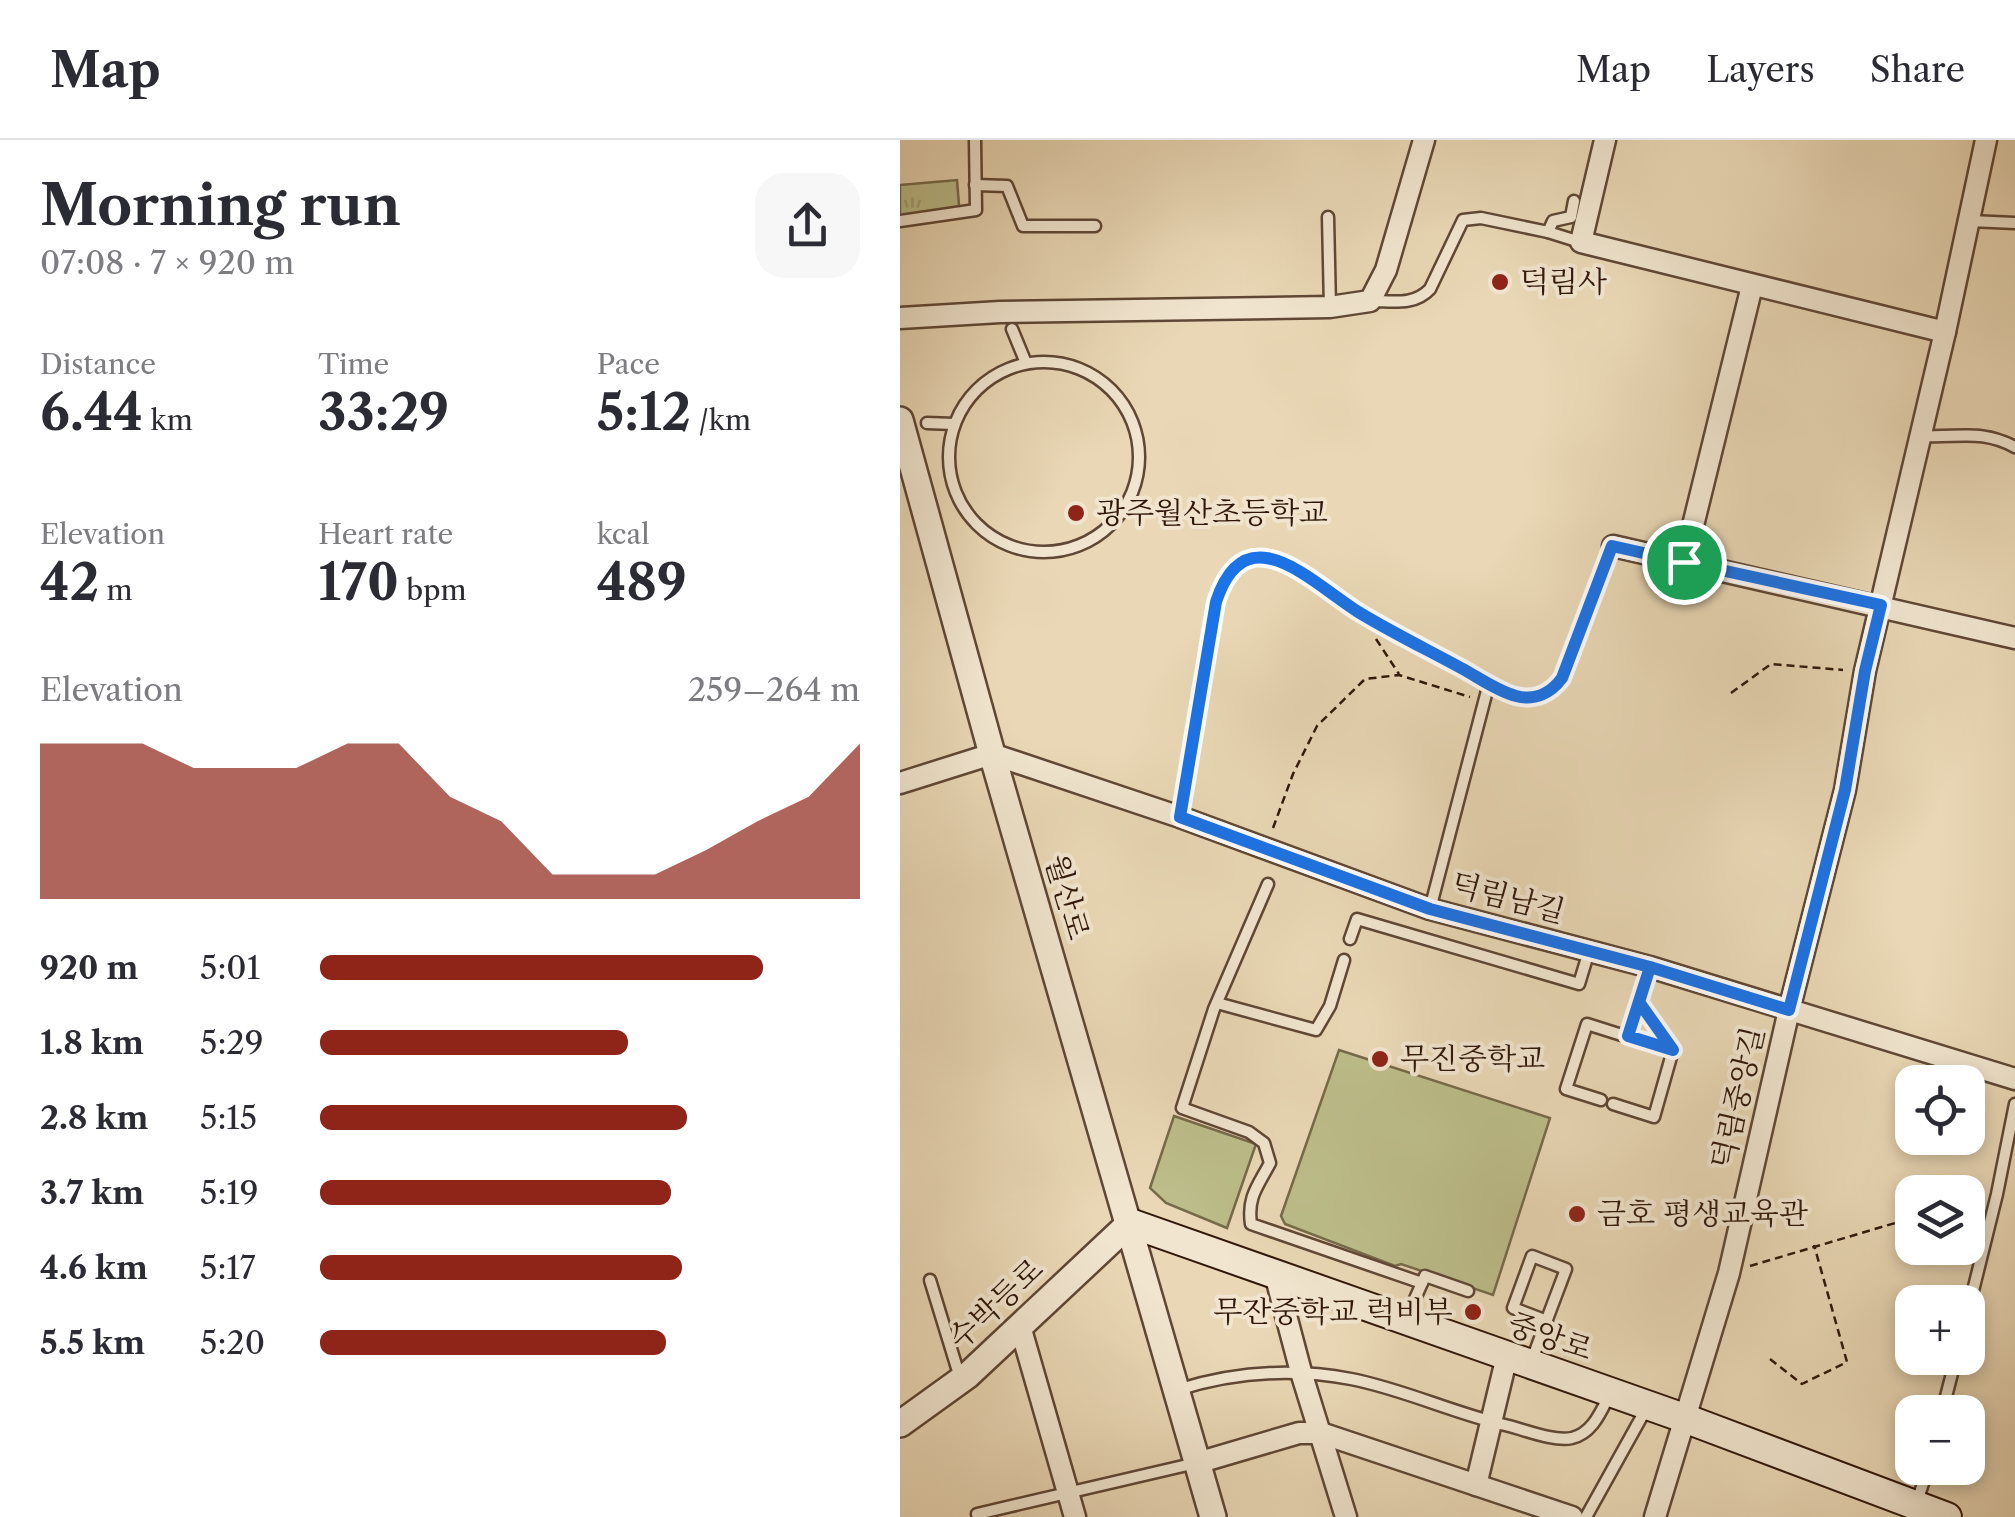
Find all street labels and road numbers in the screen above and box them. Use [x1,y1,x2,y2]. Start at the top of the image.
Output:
street label: 월산로 [1038,850,1097,944]
street label: 덕림남길 [1447,865,1569,930]
street label: 덕림중앙길 [1703,1023,1772,1173]
street label: 수박등로 [941,1251,1051,1357]
street label: 중앙로 [1503,1305,1597,1368]

